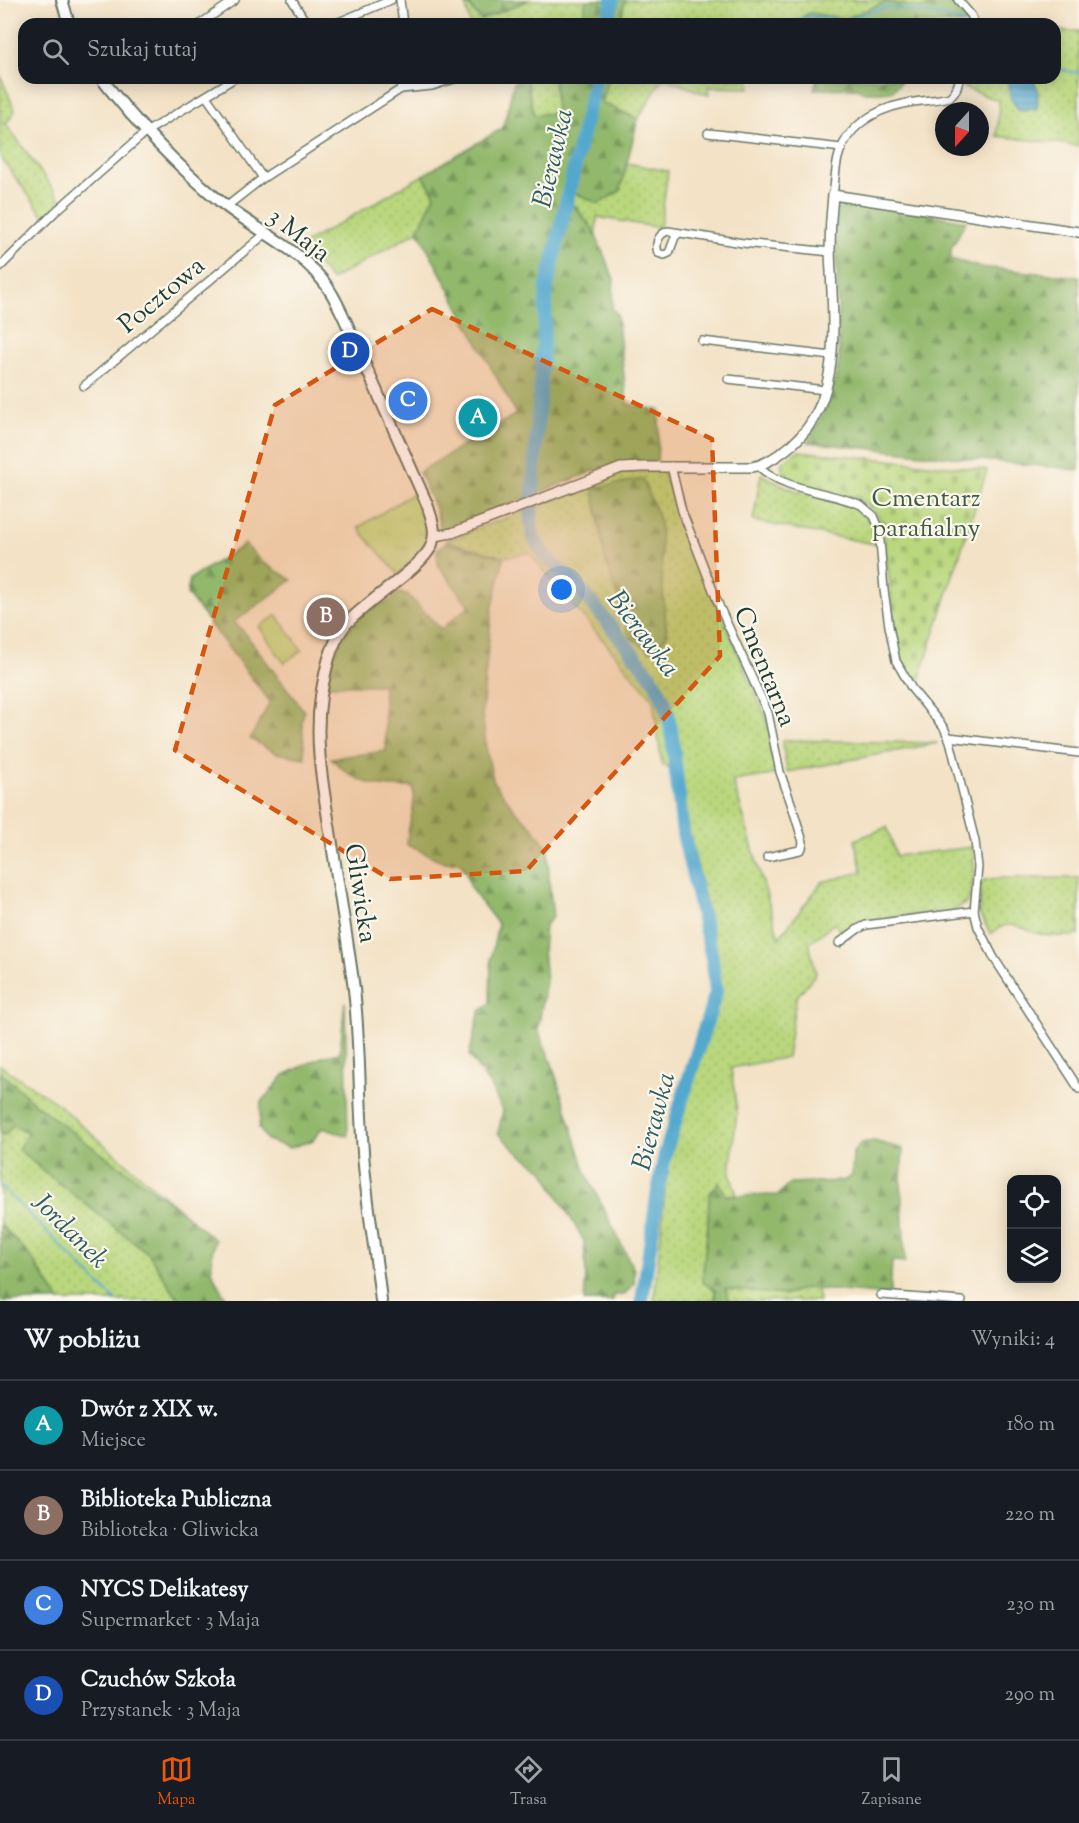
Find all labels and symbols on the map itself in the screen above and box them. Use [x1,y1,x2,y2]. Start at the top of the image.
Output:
north arrow [935,102,989,156]
water label: Bierawka [524,105,585,212]
street label: 3 Maja [259,200,338,272]
street label: Pocztowa [111,249,214,343]
pin: D [330,330,370,374]
pin: C [388,378,428,424]
pin: A [458,396,498,440]
park label: Cmentarz parafialny [871,481,981,548]
your location [547,575,576,604]
water label: Bierawka [596,583,688,686]
pin: B [306,594,346,640]
street label: Cmentarna [723,601,805,733]
street label: Gliwicka [333,841,386,946]
water label: Bierawka [624,1068,687,1175]
water label: Jordanek [22,1184,116,1279]

